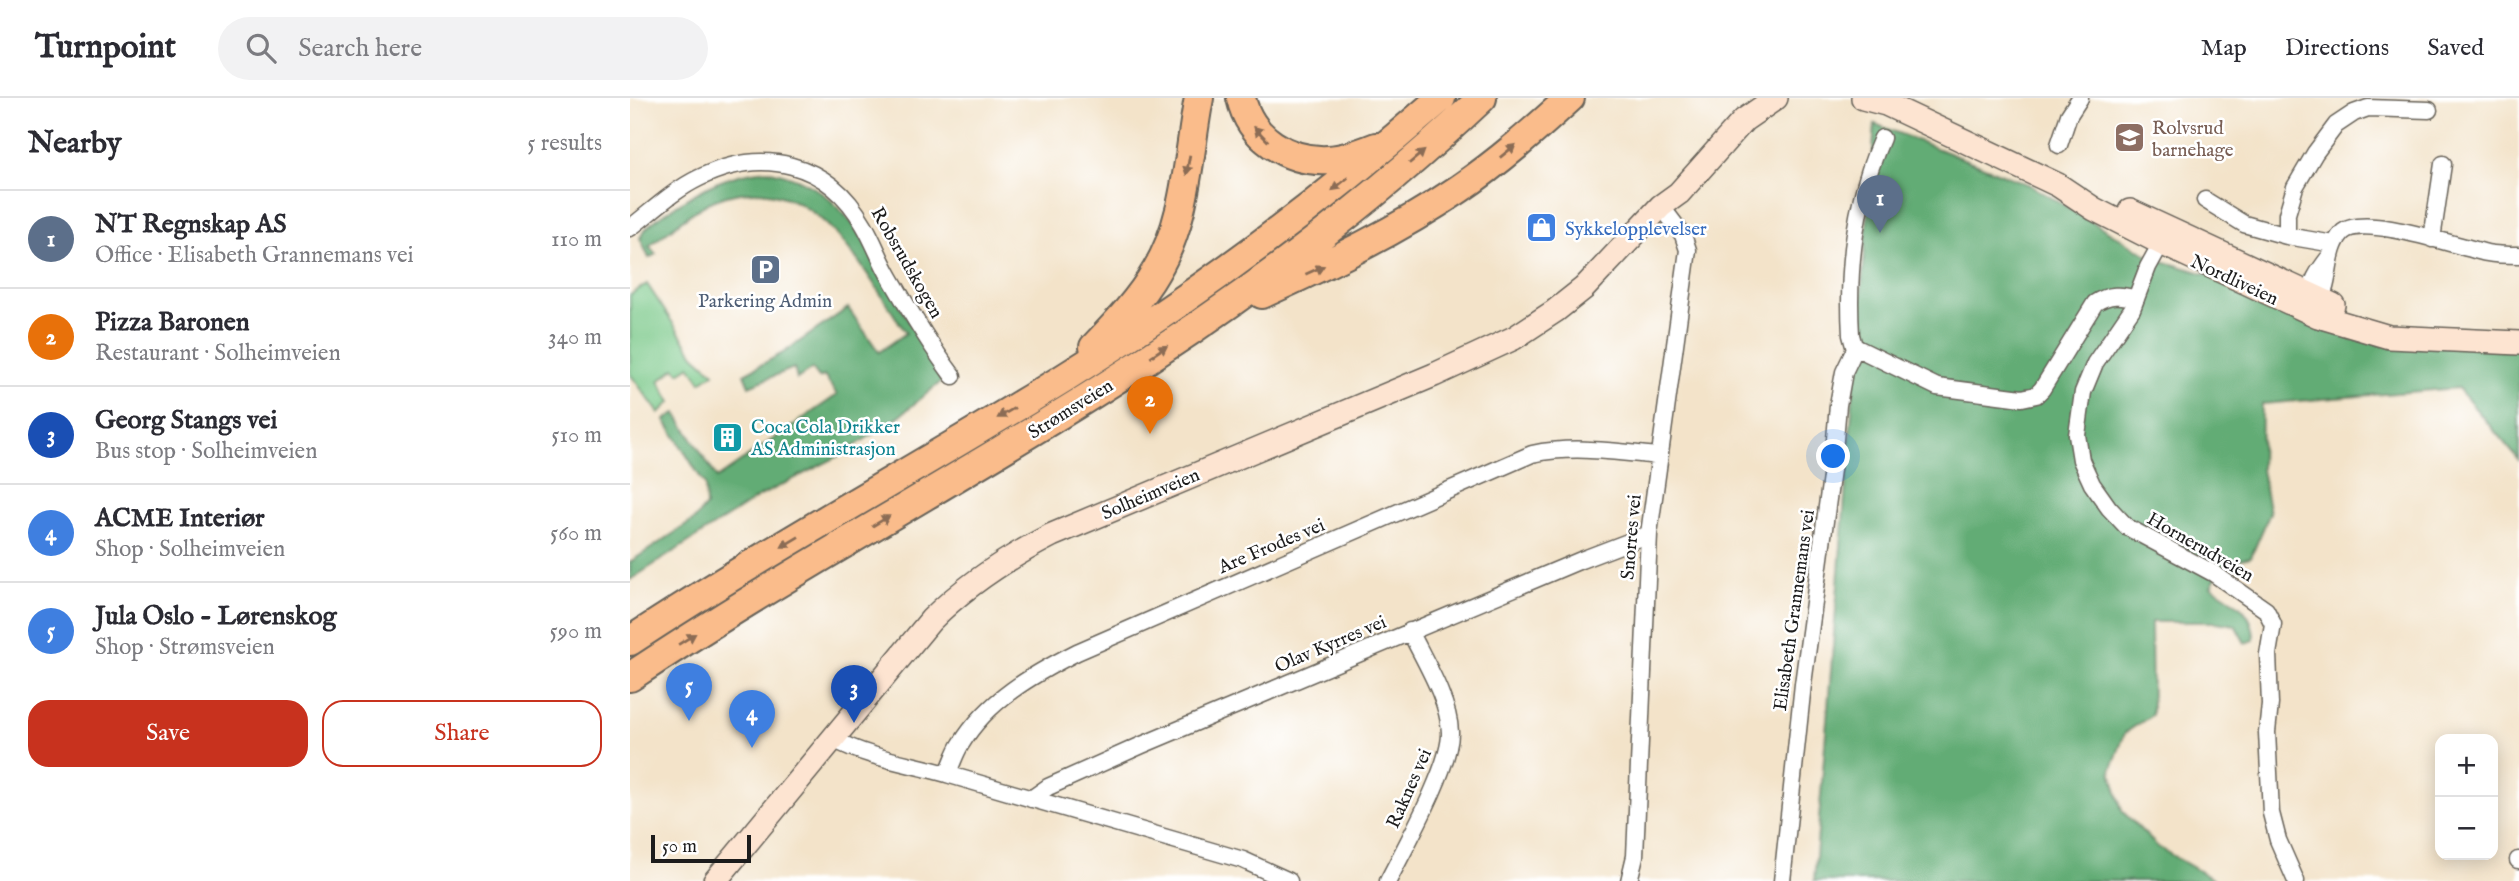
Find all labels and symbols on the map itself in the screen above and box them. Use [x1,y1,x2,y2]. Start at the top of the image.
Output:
place label: Rolvsrud barnehage [2152,117,2234,163]
school or university icon: Rolvsrud barnehage [2112,121,2146,155]
one-way arrow [1254,126,1270,143]
one-way arrow [1499,144,1517,159]
one-way arrow [1408,149,1426,165]
one-way arrow [1182,154,1193,176]
pin: 1 [1857,175,1903,233]
one-way arrow [1331,177,1349,192]
street label: Robsrudskogen [865,203,948,323]
shop icon: Sykkelopplevelser [1525,211,1559,245]
place label: Sykkelopplevelser [1565,218,1707,242]
street label: Nordliveien [2186,250,2282,312]
parking icon: Parkering Admin [748,252,782,286]
one-way arrow [1305,264,1325,276]
place label: Parkering Admin [698,290,832,314]
one-way arrow [1150,344,1168,358]
street label: Strømsveien [1024,374,1118,445]
pin: 2 [1127,376,1173,434]
one-way arrow [997,407,1016,419]
place label: Coca Cola Drikker AS Administrasjon [750,416,900,462]
building icon: Coca Cola Drikker AS Administrasjon [711,420,745,454]
your location [1816,439,1850,473]
street label: Solheimveien [1098,463,1203,526]
street label: Snorres vei [1616,493,1648,581]
street label: Hornerudveien [2142,507,2258,588]
street label: Elisabeth Grannemans vei [1769,508,1821,713]
street label: Are Frodes vei [1214,514,1329,580]
one-way arrow [872,515,891,527]
one-way arrow [780,536,799,548]
street label: Olav Kyrres vei [1271,611,1390,679]
one-way arrow [677,633,697,646]
pin: 5 [666,663,712,721]
pin: 3 [831,665,877,723]
pin: 4 [729,690,775,748]
street label: Raknes vei [1382,745,1438,832]
scale bar [651,832,751,864]

